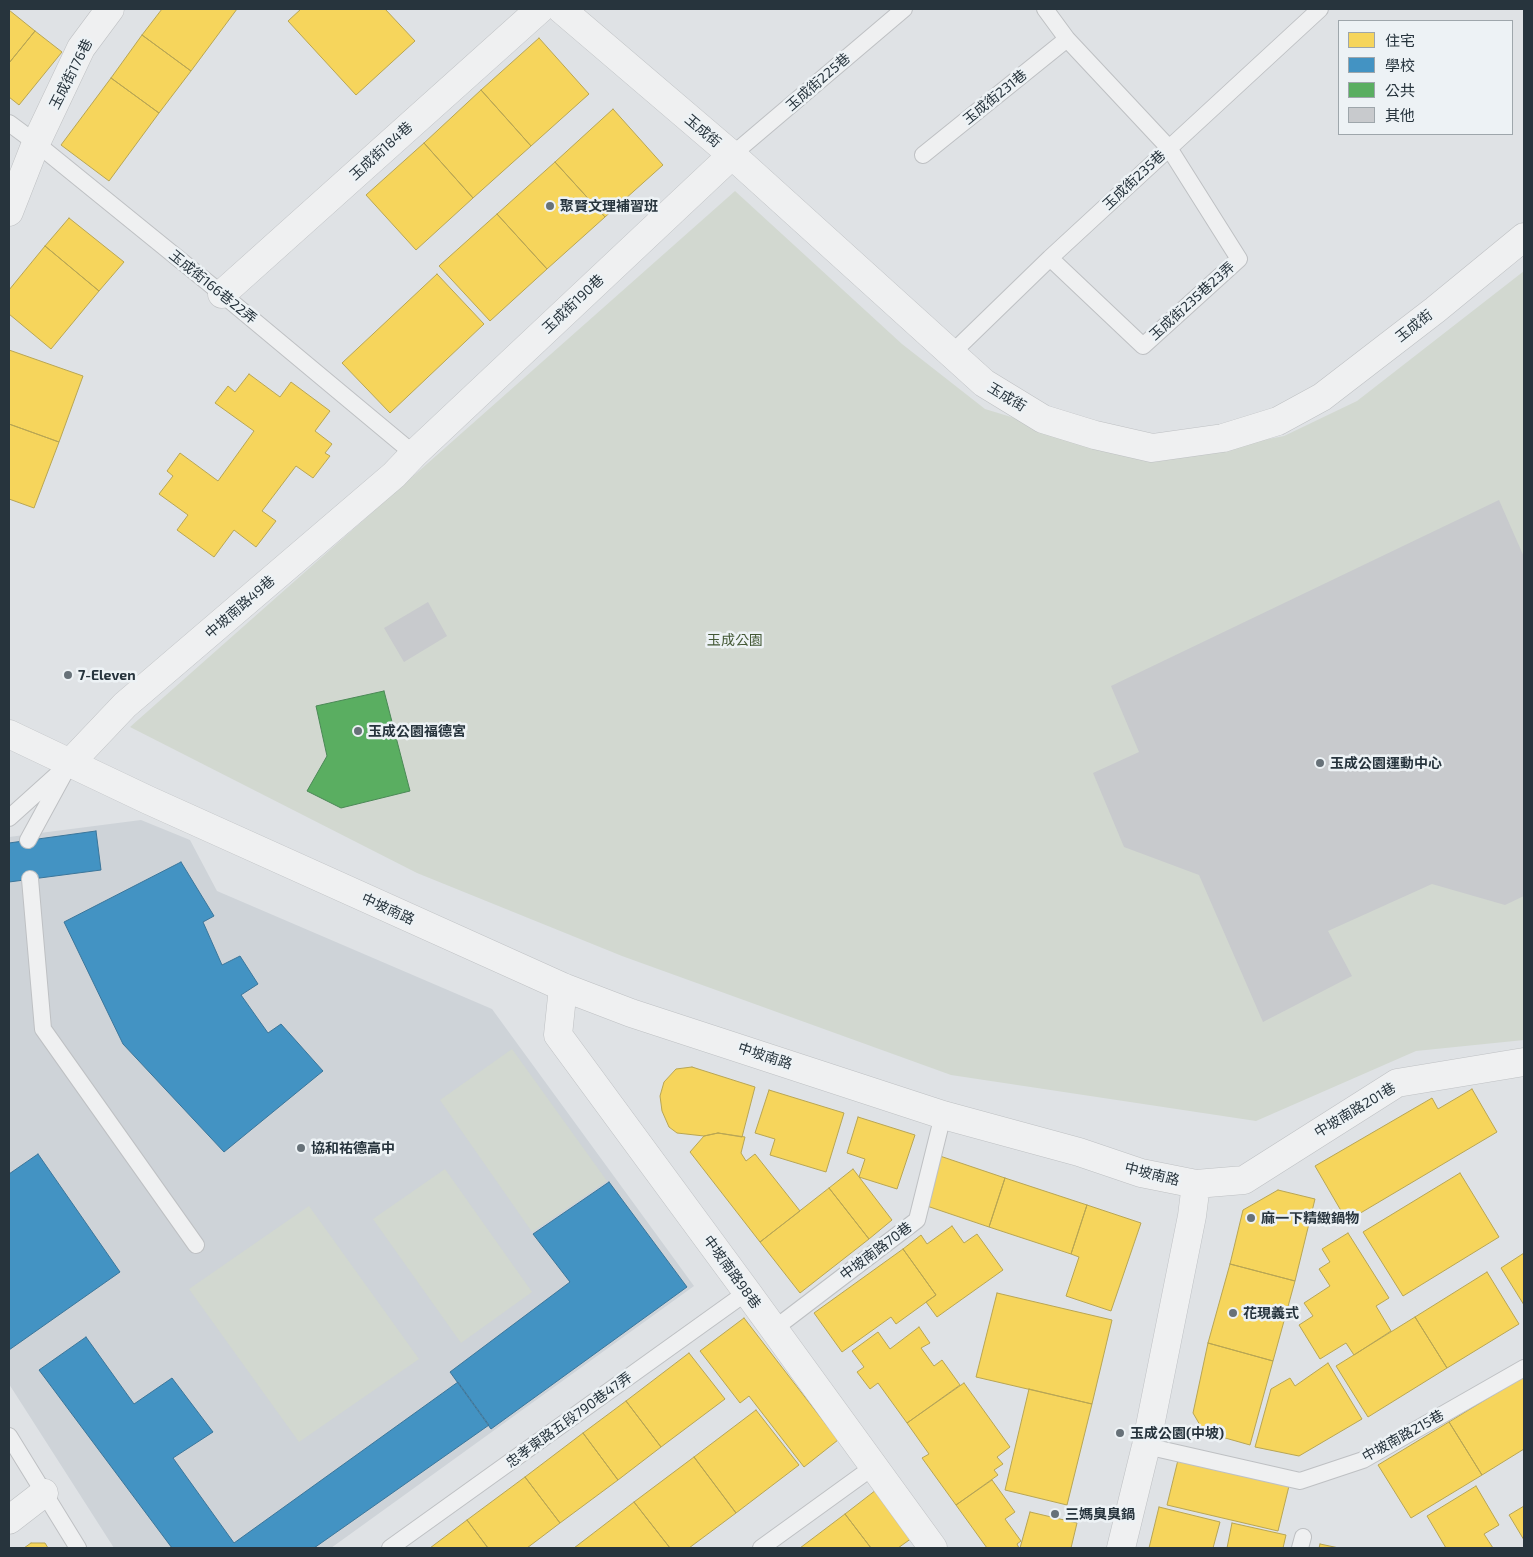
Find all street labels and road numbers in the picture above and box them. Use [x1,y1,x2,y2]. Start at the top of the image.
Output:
street label: 玉成街176巷 [46,36,96,112]
street label: 玉成街225巷 [783,50,853,114]
street label: 玉成街231巷 [960,66,1030,128]
street label: 玉成街 [682,111,724,151]
street label: 玉成街184巷 [346,118,416,184]
street label: 玉成街235巷 [1099,147,1169,213]
street label: 玉成街166巷22弄 [166,247,260,327]
street label: 玉成街235巷23弄 [1146,258,1238,344]
street label: 玉成街190巷 [539,271,607,337]
street label: 玉成街 [1392,306,1436,346]
street label: 玉成街 [985,379,1029,415]
street label: 中坡南路49巷 [202,572,278,642]
street label: 中坡南路 [359,890,417,928]
street label: 中坡南路 [736,1039,794,1073]
street label: 中坡南路201巷 [1311,1079,1399,1141]
street label: 中坡南路 [1123,1159,1181,1189]
street label: 中坡南路70巷 [837,1219,915,1283]
street label: 中坡南路98巷 [700,1232,764,1312]
street label: 忠孝東路五段790巷47弄 [503,1369,635,1471]
street label: 中坡南路215巷 [1359,1407,1447,1465]

